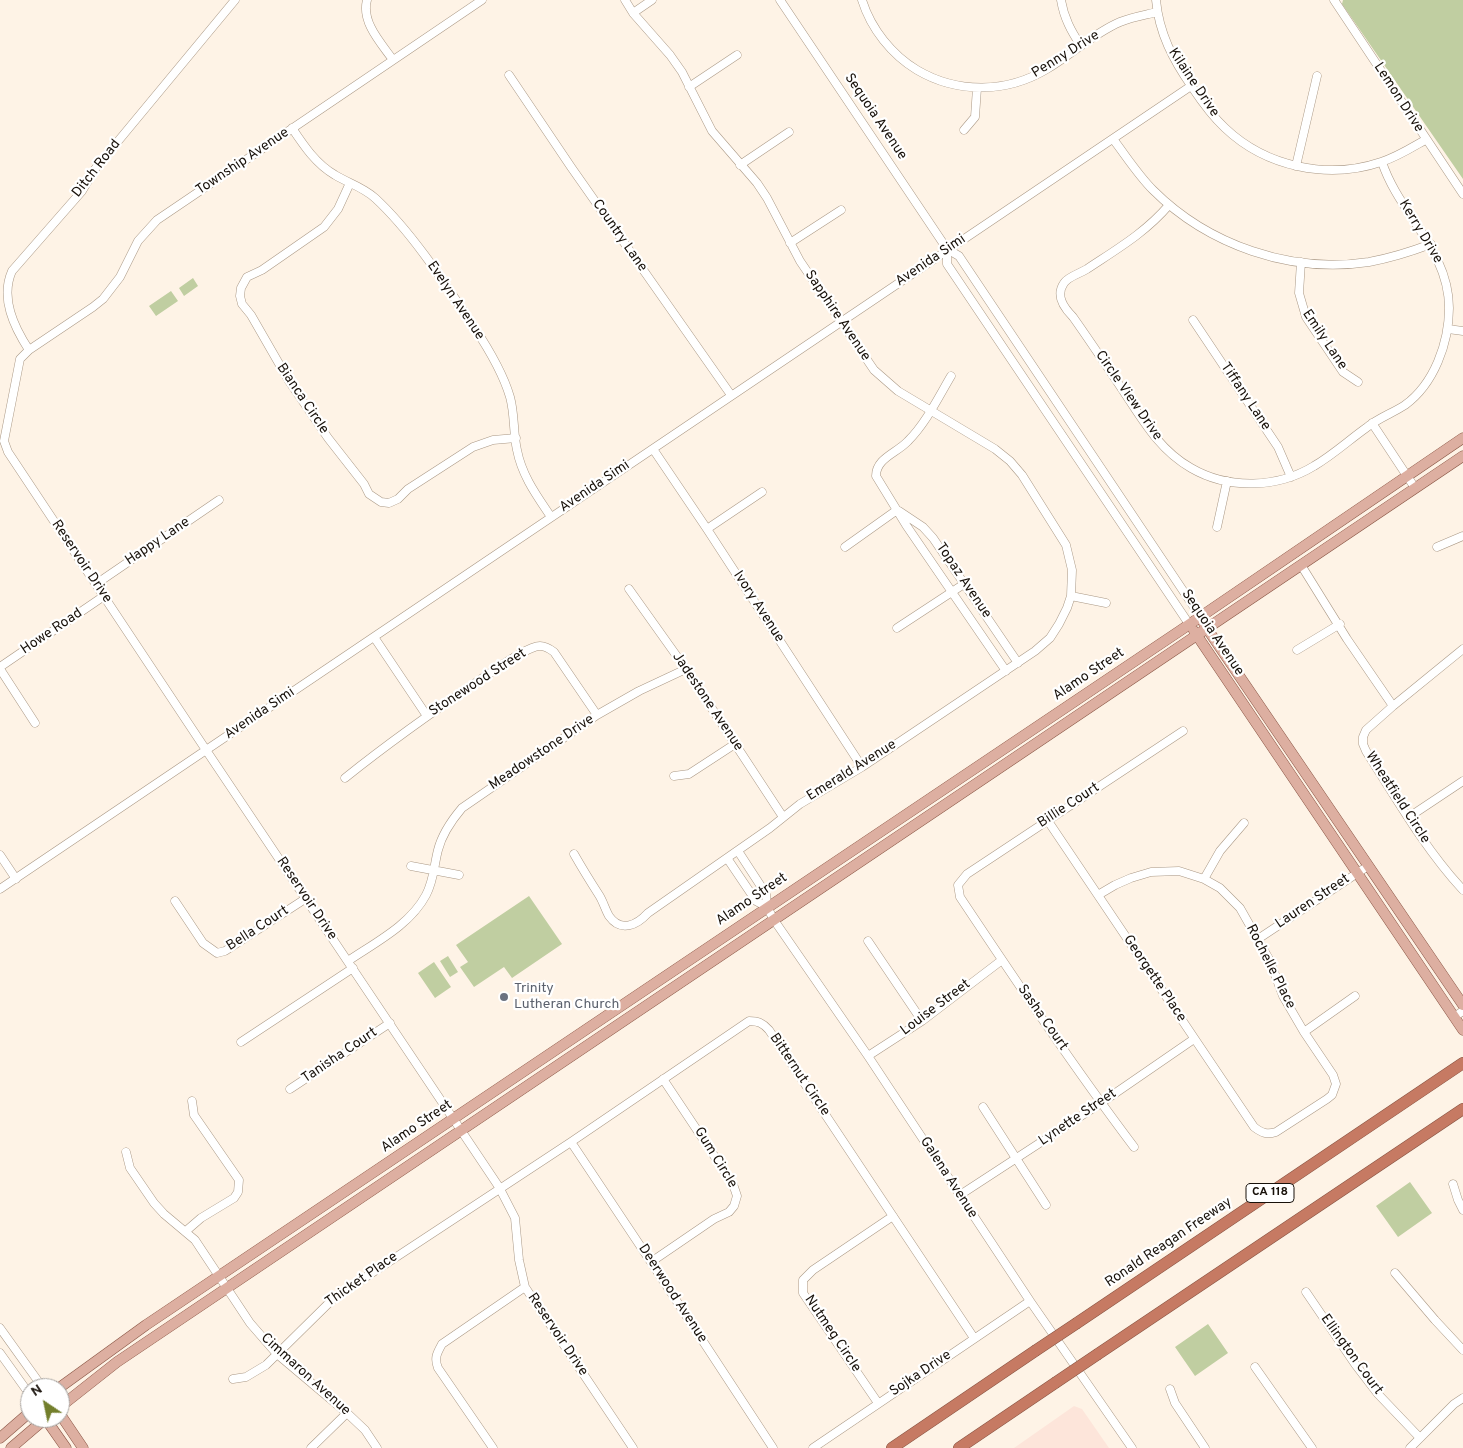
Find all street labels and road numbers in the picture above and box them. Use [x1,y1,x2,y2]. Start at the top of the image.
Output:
street label: Penny Drive [1029,28,1103,82]
street label: Kilaine Drive [1164,45,1222,121]
street label: Lemon Drive [1369,60,1427,136]
street label: Sequoia Avenue [840,71,910,163]
street label: Township Avenue [193,125,293,199]
street label: Ditch Road [69,137,125,201]
street label: Country Lane [588,197,650,275]
street label: Kerry Drive [1394,197,1446,267]
street label: Avenida Simi [893,231,969,291]
street label: Evelyn Avenue [422,258,488,344]
street label: Sapphire Avenue [800,267,874,365]
street label: Emily Lane [1298,307,1350,373]
street label: Circle View Drive [1091,348,1165,444]
street label: Bianca Circle [272,360,332,438]
street label: Tiffany Lane [1216,360,1274,434]
street label: Avenida Simi [557,457,633,517]
street label: Happy Lane [123,514,193,570]
street label: Reservoir Drive [47,517,115,607]
street label: Topaz Avenue [932,540,994,622]
street label: Ivory Avenue [729,568,787,646]
street label: Sequoia Avenue [1177,587,1247,679]
street label: Howe Road [18,605,86,659]
street label: Stonewood Street [426,645,530,721]
street label: Alamo Street [1050,645,1128,705]
street label: Jadestone Avenue [668,649,746,755]
street label: Avenida Simi [222,684,298,744]
street label: Meadowstone Drive [486,712,598,794]
street label: Emerald Avenue [804,737,900,805]
street label: Wheatfield Circle [1361,749,1433,847]
street label: Billie Court [1035,780,1103,832]
street label: Reservoir Drive [272,854,340,944]
street label: Alamo Street [713,870,791,930]
street label: Lauren Street [1273,871,1353,933]
street label: Bella Court [224,903,292,955]
street label: Rochelle Place [1242,922,1298,1012]
street label: Georgette Place [1119,932,1189,1026]
street label: Louise Street [898,976,974,1040]
street label: Sasha Court [1013,982,1071,1054]
street label: Tanisha Court [299,1025,381,1087]
street label: Bitternut Circle [765,1030,833,1120]
street label: Lynette Street [1036,1086,1120,1150]
street label: Alamo Street [378,1097,456,1157]
street label: Gum Circle [690,1124,740,1192]
street label: Galena Avenue [915,1134,981,1222]
road number: CA 118 [1246,1184,1294,1202]
street label: Ronald Reagan Freeway [1102,1194,1236,1292]
street label: Deerwood Avenue [634,1242,710,1346]
street label: Thicket Place [323,1249,401,1311]
street label: Reservoir Drive [523,1290,591,1380]
street label: Nutmeg Circle [800,1292,864,1376]
street label: Ellington Court [1316,1312,1386,1398]
street label: Cimmaron Avenue [257,1330,353,1420]
street label: Sojka Drive [887,1347,955,1401]

